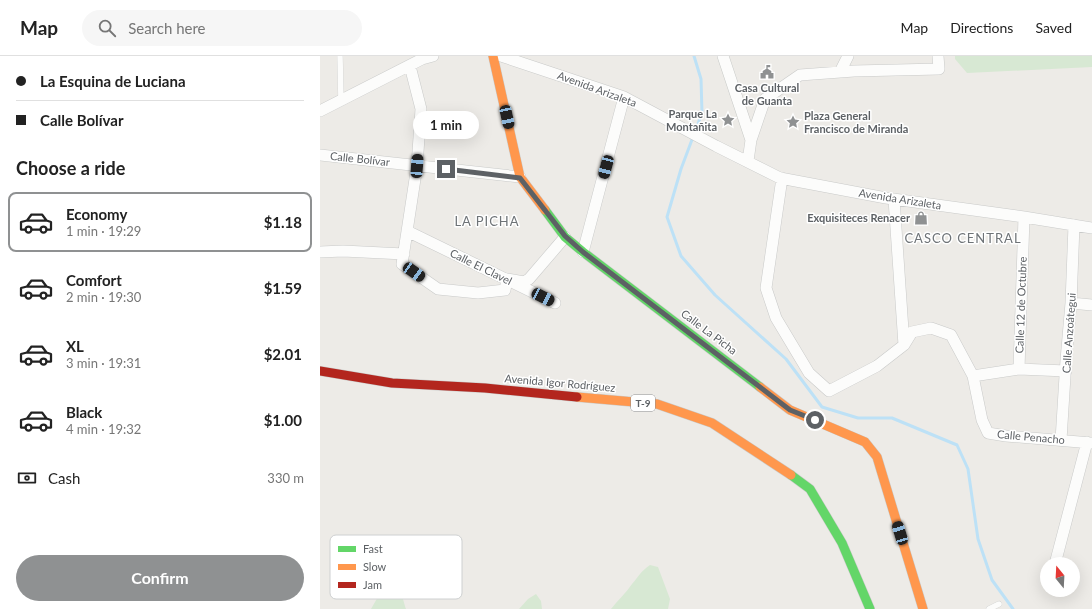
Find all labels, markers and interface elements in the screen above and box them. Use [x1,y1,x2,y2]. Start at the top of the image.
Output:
search box [82,10,362,46]
text: Map [20,16,58,39]
icon: search [96,17,118,39]
text: Search here [128,19,206,37]
text: Map [901,19,928,36]
text: Directions [950,19,1013,36]
text: Saved [1035,19,1072,36]
public building icon: Casa Cultural de Guanta [759,64,775,80]
street label: Avenida Arizaleta [556,68,639,109]
text: La Esquina de Luciana [40,72,186,90]
place label: Casa Cultural de Guanta [735,81,800,107]
car [499,104,515,130]
place label: Parque La Montañita [666,107,717,133]
place label: Plaza General Francisco de Miranda [804,109,908,135]
text: Calle Bolívar [40,111,124,129]
callout: 1 min [413,111,479,139]
place icon: Parque La Montañita [720,112,736,128]
place icon: Plaza General Francisco de Miranda [785,114,801,130]
text: 1 min [430,117,462,133]
street label: Calle Bolívar [329,149,391,168]
car [410,154,424,178]
car [597,154,615,180]
text: Choose a ride [16,157,125,179]
route end [437,160,455,178]
street label: Avenida Arizaleta [858,186,942,211]
icon: car [18,204,54,240]
text: Economy [66,205,127,223]
shop icon: Exquisiteces Renacer [913,210,929,226]
place label: Exquisiteces Renacer [807,211,911,224]
text: $1.18 [264,213,302,231]
district label: LA PICHA [454,213,520,229]
text: 1 min · 19:29 [66,223,141,239]
district label: CASCO CENTRAL [904,230,1022,246]
street label: Calle El Clavel [448,246,514,287]
street label: Calle 12 de Octubre [1012,256,1029,354]
car [401,260,427,284]
icon: car [18,270,54,306]
text: Comfort [66,271,122,289]
text: $1.59 [264,279,302,297]
car [530,286,556,308]
text: 2 min · 19:30 [66,289,141,305]
street label: Calle Anzoátegui [1059,292,1078,374]
street label: Calle La Picha [679,306,740,357]
icon: car [18,336,54,372]
text: XL [66,337,84,355]
text: $2.01 [264,345,302,363]
text: 3 min · 19:31 [66,355,141,371]
street label: Avenida Igor Rodríguez [504,371,616,394]
road number: T-9 [631,395,655,411]
icon: car [18,402,54,438]
text: Black [66,403,102,421]
text: $1.00 [264,411,302,429]
route start [806,411,824,429]
text: 4 min · 19:32 [66,421,141,437]
street label: Calle Penacho [997,427,1065,446]
icon: cash [16,467,38,489]
text: Cash [48,469,80,487]
text: 330 m [267,470,304,486]
car [891,520,909,546]
legend [330,535,462,599]
text: Fast [363,542,383,555]
button: Confirm [16,555,304,601]
north arrow [1040,557,1080,597]
map controls [1040,557,1080,597]
text: Slow [363,560,387,573]
text: Jam [363,578,382,591]

